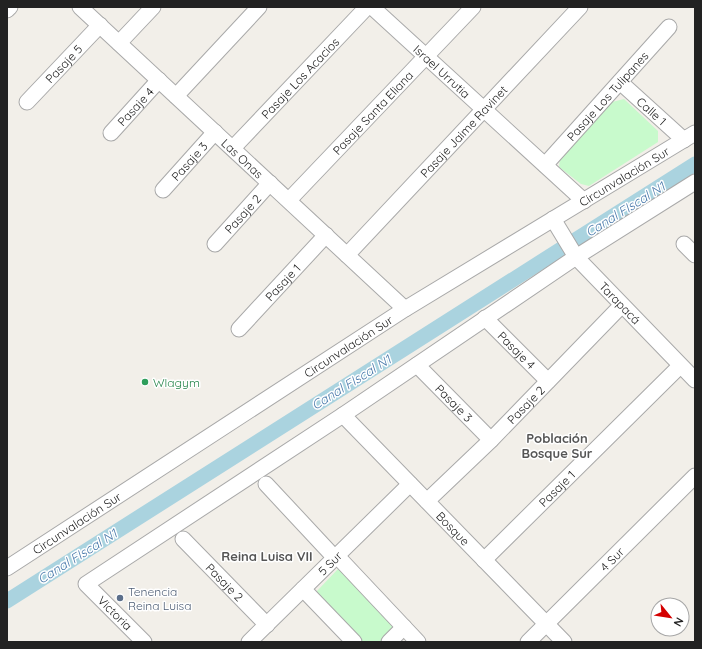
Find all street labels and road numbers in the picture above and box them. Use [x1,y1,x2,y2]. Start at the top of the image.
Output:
street label: Pasaje Los Acacios [258,34,342,121]
street label: Pasaje 5 [42,41,85,86]
street label: Israel Urrutia [411,41,474,101]
street label: Pasaje Los Tulipanes [563,48,651,144]
street label: Pasaje Santa Eliana [329,67,416,157]
street label: Pasaje Jaime Ravinet [417,82,510,180]
street label: Pasaje 4 [114,84,157,129]
street label: Calle 1 [634,94,670,128]
street label: Las Onas [219,135,267,181]
street label: Pasaje 3 [168,138,210,183]
street label: Circunvalación Sur [576,143,672,209]
street label: Pasaje 2 [221,191,264,236]
street label: Pasaje 1 [262,260,303,304]
street label: Tarapacá [596,278,644,327]
street label: Circunvalación Sur [301,311,396,380]
street label: Pasaje 4 [495,328,539,372]
street label: Pasaje 3 [432,381,476,425]
street label: Pasaje 2 [504,382,548,427]
street label: Pasaje 1 [535,467,578,509]
street label: Circunvalación Sur [29,488,124,557]
street label: Bosque [433,508,473,548]
street label: 4 Sur [597,543,627,574]
street label: 5 Sur [314,547,345,578]
street label: Pasaje 2 [203,560,247,604]
street label: Victoria [95,593,135,633]

